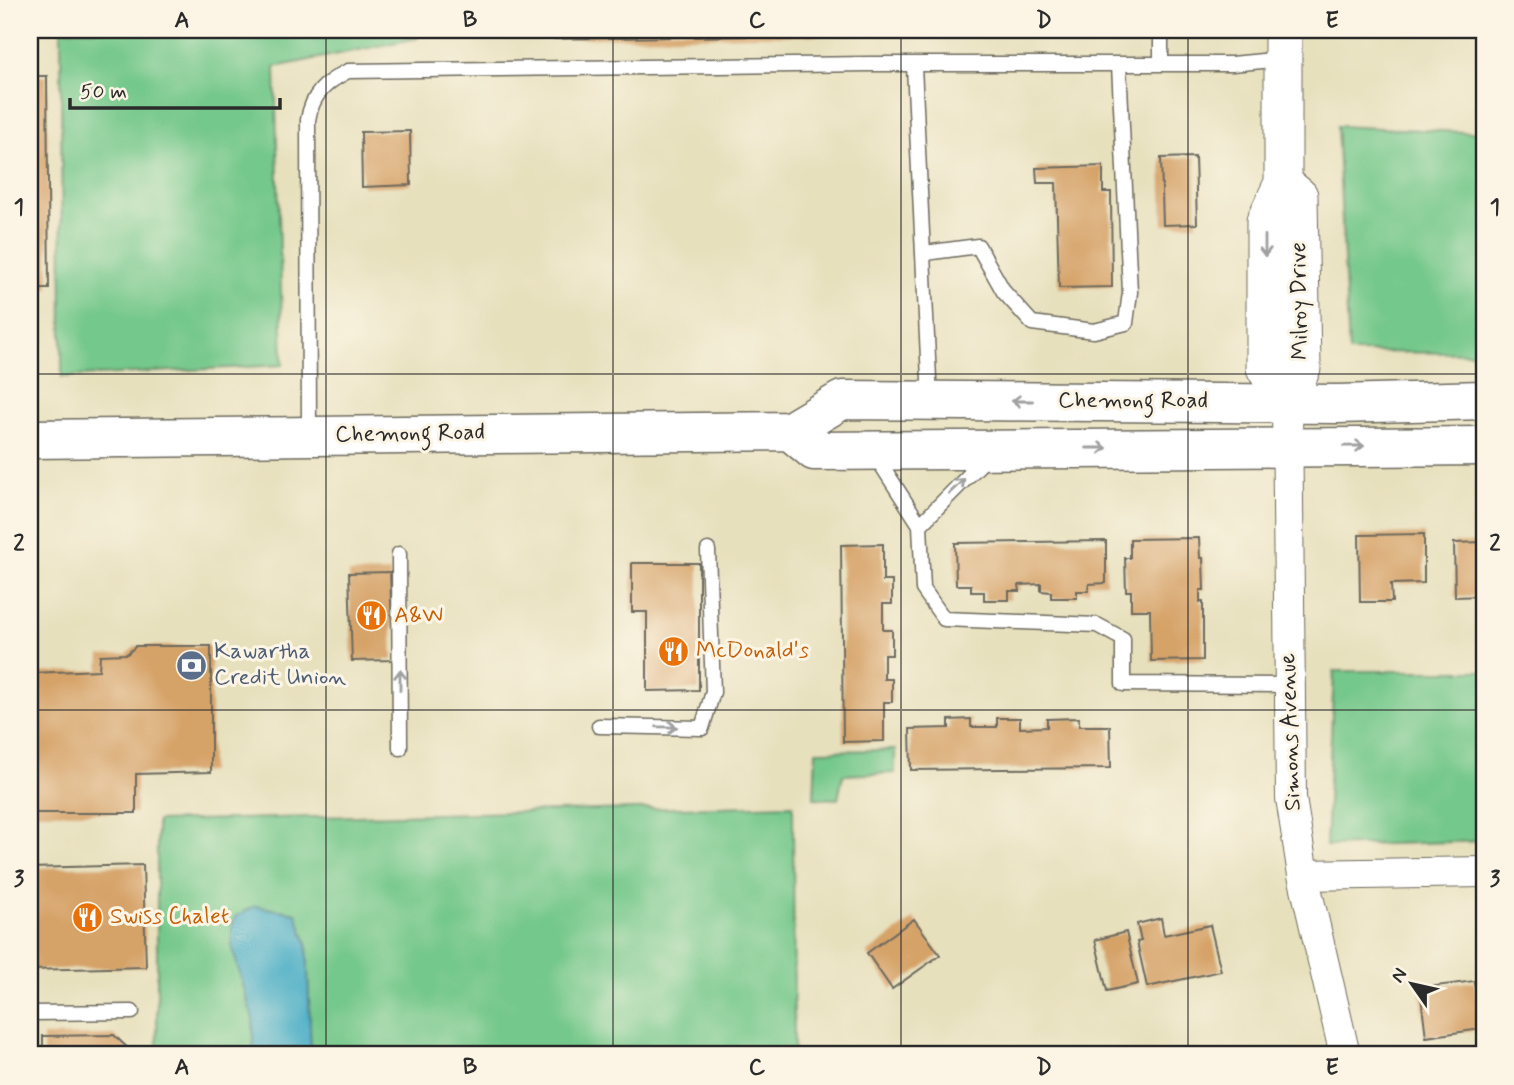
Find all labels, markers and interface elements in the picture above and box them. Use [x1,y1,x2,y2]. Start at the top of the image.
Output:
text: A [174,6,190,36]
text: B [463,6,478,36]
text: C [749,6,766,36]
text: D [1036,6,1052,36]
text: E [1325,6,1339,36]
scale bar [70,66,280,110]
text: 50 m [80,78,127,106]
text: 1 [14,193,24,223]
text: 1 [1490,193,1500,223]
one-way arrow [1258,235,1272,258]
street label: Milroy Drive [1284,242,1316,360]
street label: Chemong Road [1058,386,1208,418]
one-way arrow [1011,394,1034,408]
street label: Chemong Road [335,418,485,452]
one-way arrow [1342,439,1365,453]
one-way arrow [1085,441,1108,455]
one-way arrow [948,478,965,495]
text: 2 [13,529,25,559]
text: 2 [1489,529,1501,559]
restaurant icon: A&W [354,599,388,633]
place label: A&W [394,601,443,631]
restaurant icon: McDonald's [656,634,690,668]
place label: McDonald's [696,636,809,666]
place label: Kawartha Credit Union [214,637,346,693]
bank icon: Kawartha Credit Union [174,648,208,682]
street label: Simons Avenue [1273,652,1309,811]
one-way arrow [393,669,407,692]
one-way arrow [655,720,678,734]
text: 3 [14,865,25,895]
text: 3 [1490,865,1501,895]
restaurant icon: Swiss Chalet [70,900,104,934]
place label: Swiss Chalet [110,902,229,932]
north arrow [1378,948,1448,1018]
text: N [1385,963,1413,988]
text: A [174,1053,190,1083]
text: B [463,1053,478,1083]
text: C [749,1053,766,1083]
text: D [1036,1053,1052,1083]
text: E [1325,1053,1339,1083]

